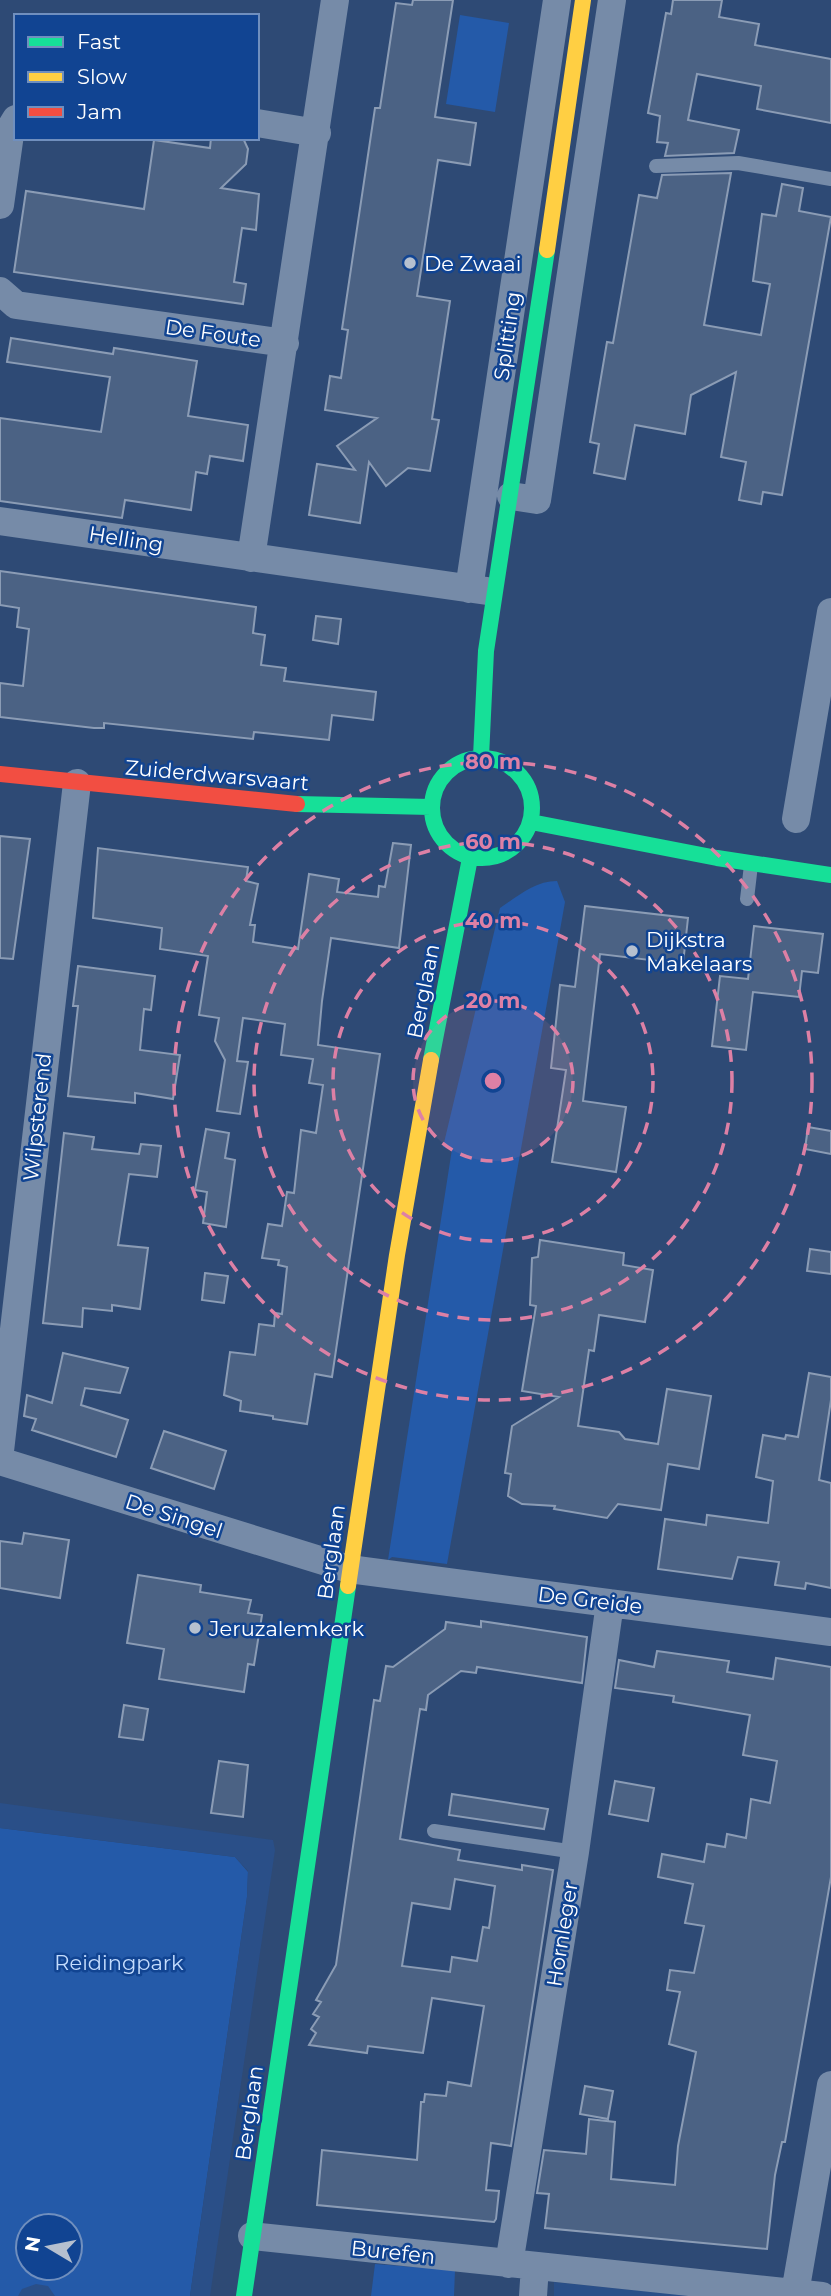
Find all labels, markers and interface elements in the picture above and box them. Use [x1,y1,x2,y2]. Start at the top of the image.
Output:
legend [14,14,259,140]
text: Fast [77,29,121,54]
text: Slow [77,64,127,89]
text: Jam [76,99,122,124]
place label: De Zwaai [424,251,521,276]
marker: De Zwaai [402,255,418,271]
street label: Splitting [488,290,526,382]
street label: De Foute [163,314,263,352]
street label: Helling [87,521,165,557]
text: 80 m [465,749,521,774]
street label: Zuiderdwarsvaart [124,755,310,795]
text: 60 m [465,829,521,854]
text: 40 m [465,908,521,933]
place label: Dijkstra Makelaars [646,927,752,976]
street label: Berglaan [402,942,444,1040]
marker: Dijkstra Makelaars [624,943,640,959]
text: 20 m [466,988,520,1013]
street label: Wilpsterend [18,1052,56,1182]
centre of rings [481,1069,505,1093]
street label: De Singel [122,1489,226,1543]
street label: Berglaan [312,1503,350,1601]
street label: De Greide [536,1581,644,1619]
place label: Jeruzalemkerk [208,1616,365,1641]
marker: Jeruzalemkerk [187,1620,203,1636]
street label: Hornleger [541,1879,583,1989]
park label: Reidingpark [54,1950,184,1975]
street label: Berglaan [230,2064,268,2162]
north arrow [14,2212,84,2282]
text: N [20,2235,45,2254]
street label: Burefen [350,2235,436,2269]

